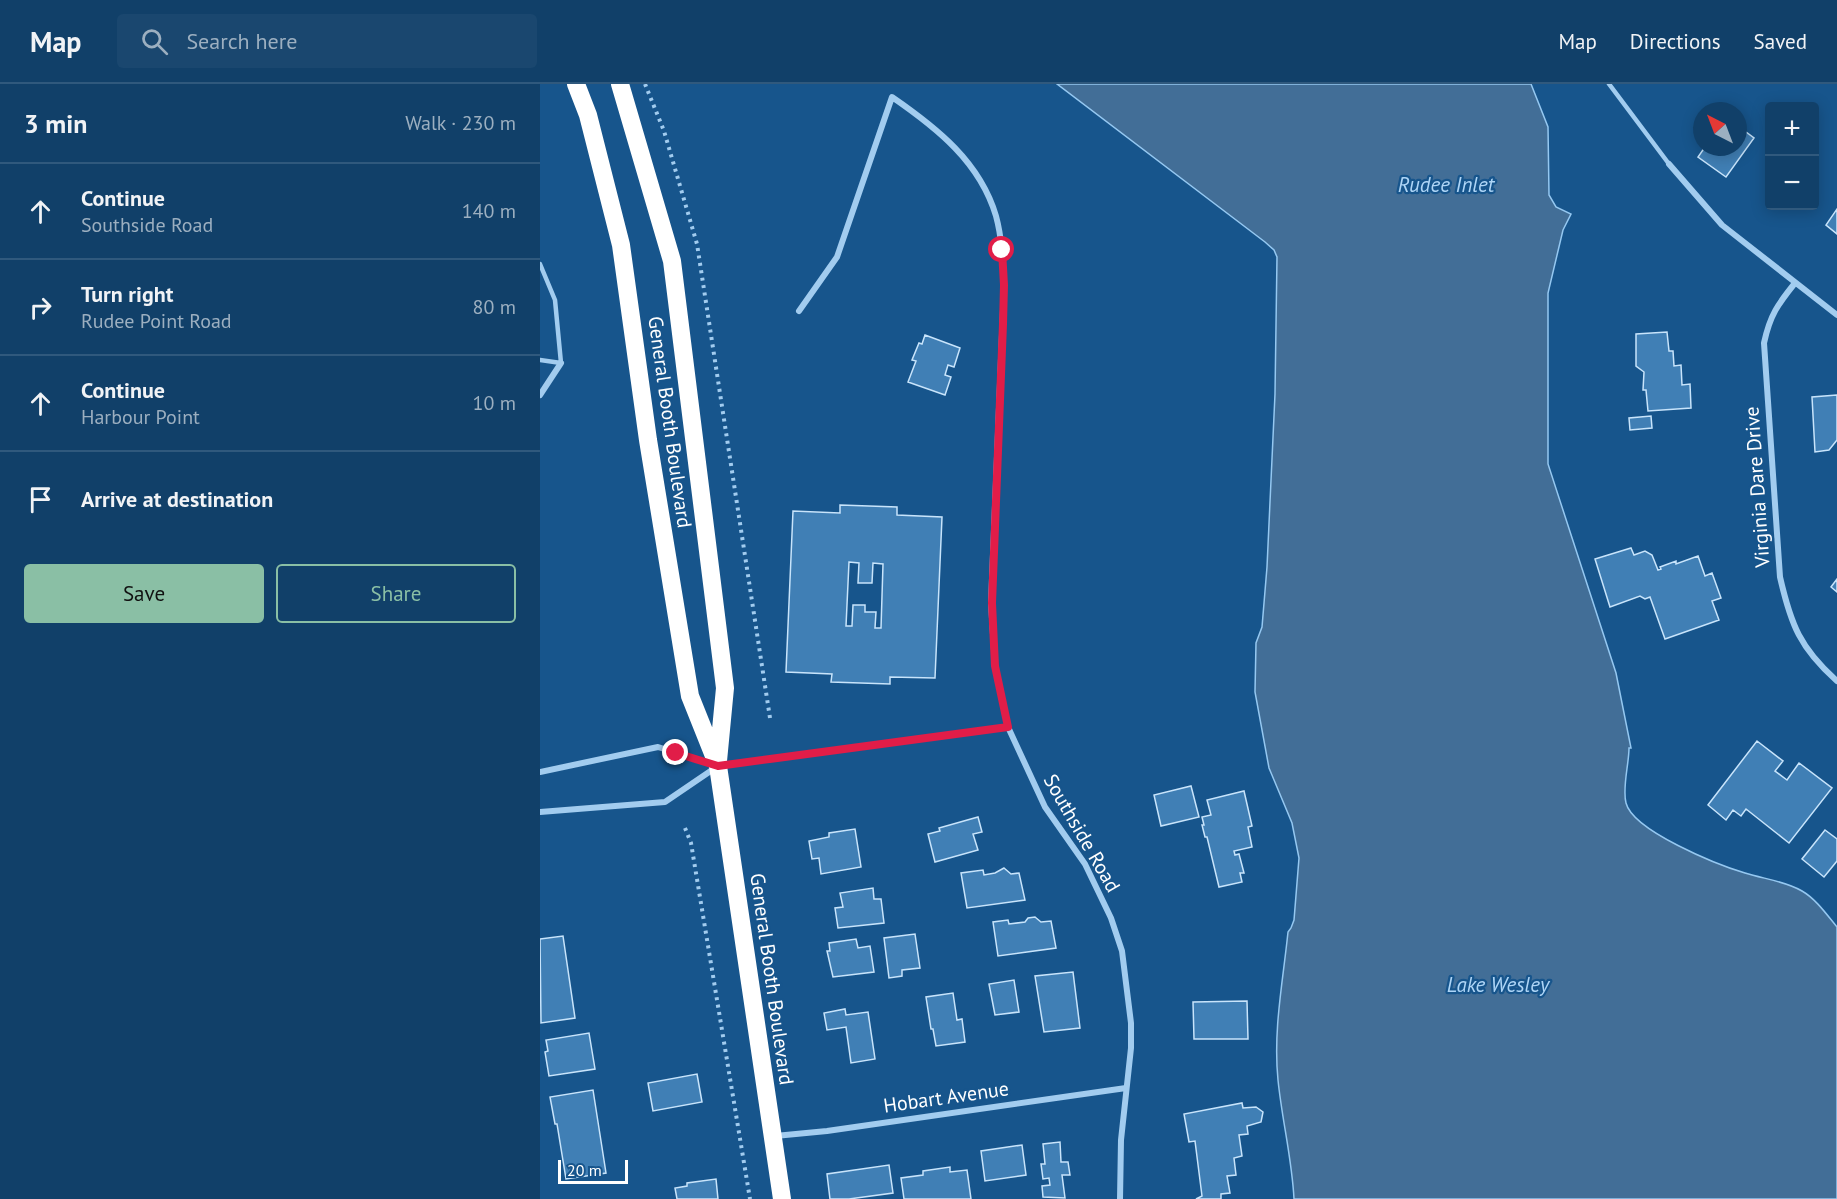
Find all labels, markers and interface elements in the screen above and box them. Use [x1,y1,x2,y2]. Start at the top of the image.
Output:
search box [117,14,537,68]
text: Map [30,23,81,60]
icon: search [138,25,171,58]
text: Search here [186,27,297,55]
text: Map [1558,28,1597,55]
text: Directions [1630,28,1721,55]
text: Saved [1754,28,1807,55]
north arrow [1693,102,1747,156]
map controls [1765,102,1819,210]
button: + [1765,102,1819,156]
text: 3 min [24,107,87,140]
text: Walk · 230 m [405,110,516,136]
button: − [1765,156,1819,210]
water label: Rudee Inlet [1398,171,1496,198]
text: Continue [81,184,165,212]
icon: ahead [24,195,57,228]
text: 140 m [462,198,516,224]
text: Southside Road [81,212,213,238]
route start [988,236,1014,262]
text: Turn right [81,280,173,308]
icon: right [24,291,57,324]
text: 80 m [473,294,516,320]
text: Rudee Point Road [81,308,232,334]
street label: General Booth Boulevard [642,315,698,529]
text: Continue [81,376,165,404]
icon: ahead [24,387,57,420]
text: 10 m [473,390,516,416]
text: Harbour Point [81,404,200,430]
street label: Virginia Dare Drive [1738,406,1776,569]
icon: arrive [24,483,57,516]
text: Arrive at destination [81,485,273,513]
button: Save [24,564,264,623]
button: Share [276,564,516,623]
route end [662,739,688,765]
street label: Southside Road [1038,769,1126,897]
street label: General Booth Boulevard [744,872,800,1086]
water label: Lake Wesley [1447,971,1551,998]
street label: Hobart Avenue [882,1075,1010,1119]
scale bar [558,1157,628,1184]
text: 20 m [567,1160,602,1180]

